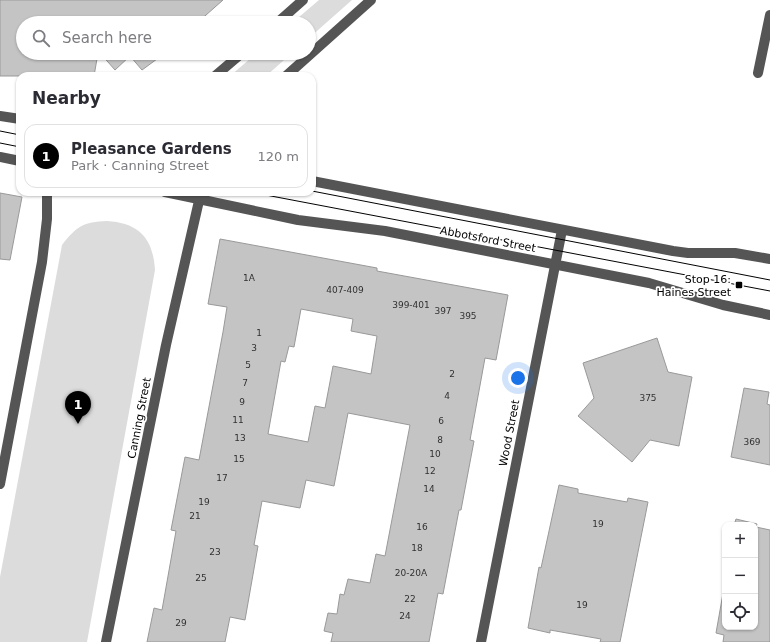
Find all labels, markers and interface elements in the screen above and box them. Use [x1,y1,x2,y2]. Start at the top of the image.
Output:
search box [16,16,316,60]
icon: search [30,27,52,49]
text: Search here [62,29,152,47]
text: Nearby [32,88,101,108]
text: Pleasance Gardens [71,140,232,158]
text: 1 [41,149,51,164]
text: 120 m [257,149,299,164]
text: Park · Canning Street [71,158,209,173]
street label: Abbotsford Street [439,224,537,255]
house number: 1A [243,273,256,283]
place label: Stop 16: Haines Street [657,273,732,299]
marker: Stop 16: Haines Street [734,280,744,290]
house number: 407-409 [326,285,364,295]
house number: 399-401 [392,300,430,310]
house number: 397 [434,306,452,316]
house number: 395 [459,311,477,321]
house number: 1 [256,328,262,338]
house number: 3 [251,343,257,353]
house number: 5 [245,360,251,370]
your location [508,368,528,388]
house number: 2 [449,369,455,379]
street label: Canning Street [125,376,154,460]
house number: 7 [242,378,248,388]
pin: 1 [65,391,91,424]
house number: 4 [444,391,450,401]
house number: 375 [639,393,657,403]
house number: 9 [239,397,245,407]
street label: Wood Street [497,398,522,468]
house number: 11 [232,415,244,425]
house number: 6 [438,416,444,426]
house number: 13 [234,433,246,443]
house number: 8 [437,435,443,445]
house number: 369 [743,437,761,447]
house number: 10 [429,449,441,459]
house number: 15 [233,454,245,464]
house number: 12 [424,466,436,476]
house number: 17 [216,473,228,483]
house number: 14 [423,484,435,494]
house number: 19 [198,497,210,507]
house number: 21 [189,511,201,521]
house number: 19 [592,519,604,529]
house number: 16 [416,522,428,532]
map controls [722,522,758,630]
button: + [722,522,758,558]
house number: 18 [411,543,423,553]
house number: 23 [209,547,221,557]
button: − [722,558,758,594]
house number: 20-20A [395,568,428,578]
house number: 25 [195,573,207,583]
house number: 22 [404,594,416,604]
button: locate [722,594,758,630]
house number: 19 [576,600,588,610]
house number: 24 [399,611,411,621]
house number: 29 [175,618,187,628]

